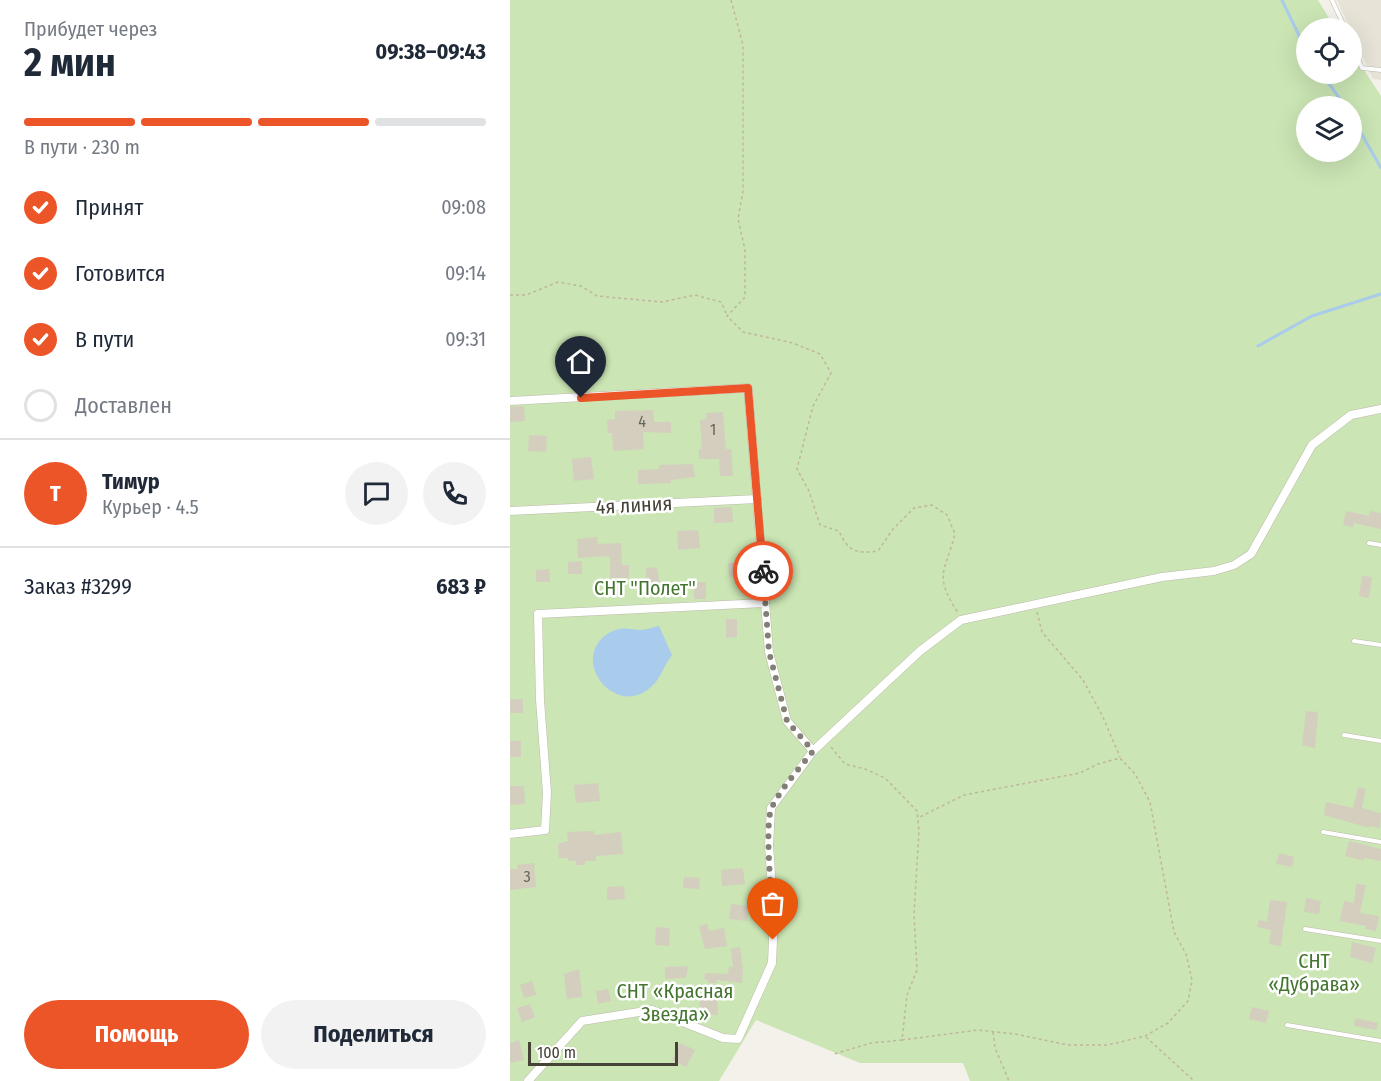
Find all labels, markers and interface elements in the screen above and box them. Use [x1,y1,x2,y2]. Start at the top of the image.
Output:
text: Прибудет через [24,17,157,41]
map controls [1296,18,1362,162]
button: locate [1296,18,1362,84]
text: 09:38–09:43 [375,38,486,65]
text: 2 мин [24,40,116,86]
button: layers [1296,96,1362,162]
text: В пути · 230 m [24,135,140,159]
icon: check [24,191,57,224]
text: Принят [75,194,143,221]
text: 09:08 [441,195,486,219]
icon: check [24,257,57,290]
text: Готовится [75,260,166,287]
text: 09:14 [445,261,486,285]
icon: check [24,323,57,356]
text: В пути [75,326,134,353]
text: 09:31 [445,327,486,351]
pin [555,336,606,398]
icon: home [564,345,597,378]
text: Доставлен [75,392,172,419]
house number: 4 [638,412,646,431]
house number: 1 [710,420,716,439]
button: chat [345,462,408,525]
button: phone [423,462,486,525]
text: Тимур [102,468,160,495]
text: Т [50,480,61,507]
street label: 4я линия [595,491,673,519]
text: Курьер · 4.5 [102,495,199,519]
courier [733,541,793,601]
icon: bike [747,555,780,588]
text: Заказ #3299 [24,573,132,600]
text: 683 ₽ [436,573,486,600]
park label: СНТ "Полет" [594,576,696,600]
house number: 3 [523,867,531,886]
pin [747,878,798,940]
icon: bag [756,887,789,920]
park label: СНТ «Дубрава» [1268,949,1360,996]
park label: СНТ «Красная Звезда» [617,979,733,1026]
button: Помощь [24,1000,249,1069]
button: Поделиться [261,1000,486,1069]
scale bar [528,1039,678,1066]
text: 100 m [537,1043,576,1062]

